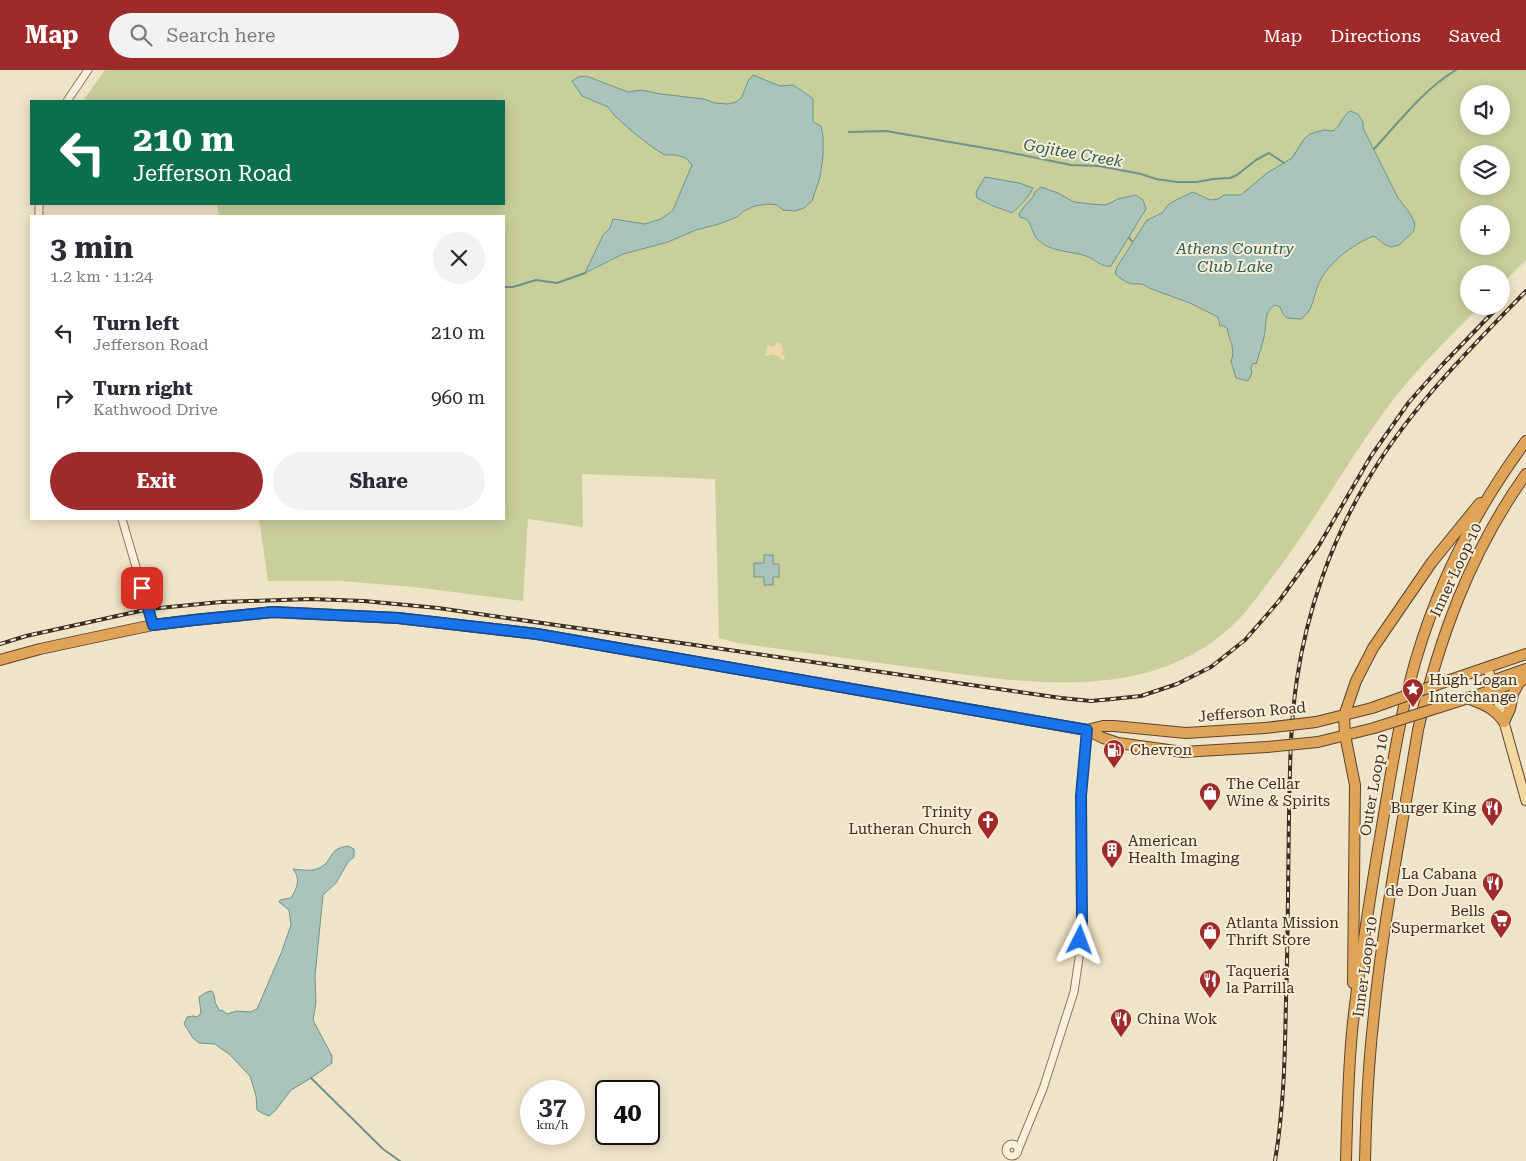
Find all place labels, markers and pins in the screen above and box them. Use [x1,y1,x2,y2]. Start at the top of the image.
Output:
pin [121,567,163,609]
place label: Hugh Logan Interchange [1429,671,1518,706]
place icon: Hugh Logan Interchange [1401,677,1425,708]
fuel station icon: Chevron [1102,738,1126,769]
place label: Chevron [1130,741,1192,759]
place label: The Cellar Wine & Spirits [1226,775,1330,810]
shop icon: The Cellar Wine & Spirits [1198,781,1222,812]
restaurant icon: Burger King [1480,796,1504,827]
place label: Burger King [1391,799,1476,817]
place label: Trinity Lutheran Church [848,803,972,838]
church icon: Trinity Lutheran Church [976,809,1000,840]
place label: American Health Imaging [1128,832,1240,867]
building icon: American Health Imaging [1100,838,1124,869]
place label: La Cabana de Don Juan [1386,865,1477,900]
restaurant icon: La Cabana de Don Juan [1481,871,1505,902]
place label: Bells Supermarket [1391,902,1485,937]
supermarket icon: Bells Supermarket [1489,908,1513,939]
place label: Atlanta Mission Thrift Store [1226,914,1339,949]
shop icon: Atlanta Mission Thrift Store [1198,920,1222,951]
place label: Taqueria la Parrilla [1226,962,1294,997]
restaurant icon: Taqueria la Parrilla [1198,968,1222,999]
restaurant icon: China Wok [1109,1007,1133,1038]
place label: China Wok [1137,1010,1218,1028]

